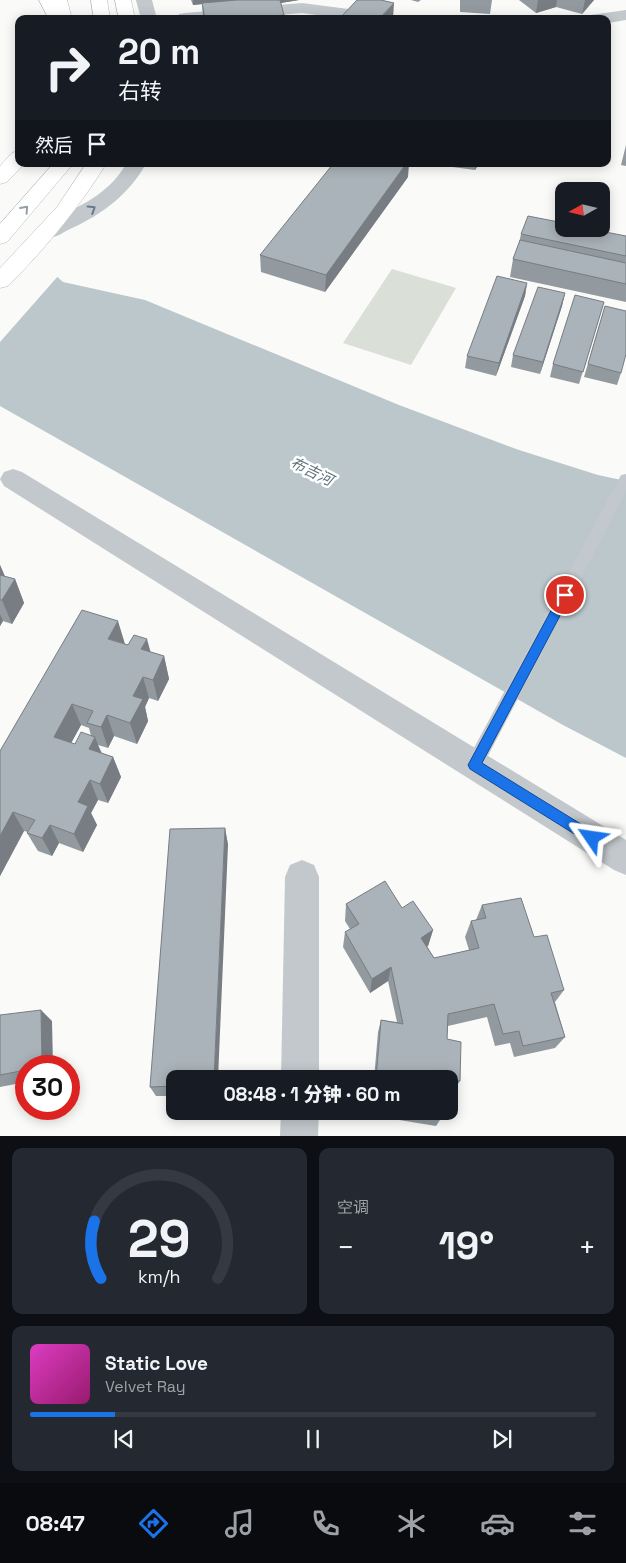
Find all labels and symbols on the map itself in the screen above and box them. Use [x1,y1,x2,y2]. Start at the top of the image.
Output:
north arrow [555,182,610,238]
one-way arrow [19,206,28,215]
one-way arrow [86,206,95,216]
water label: 布吉河 [288,453,339,491]
pin [544,574,586,616]
position arrow [565,811,617,863]
speed limit sign: 30 [15,1055,80,1120]

